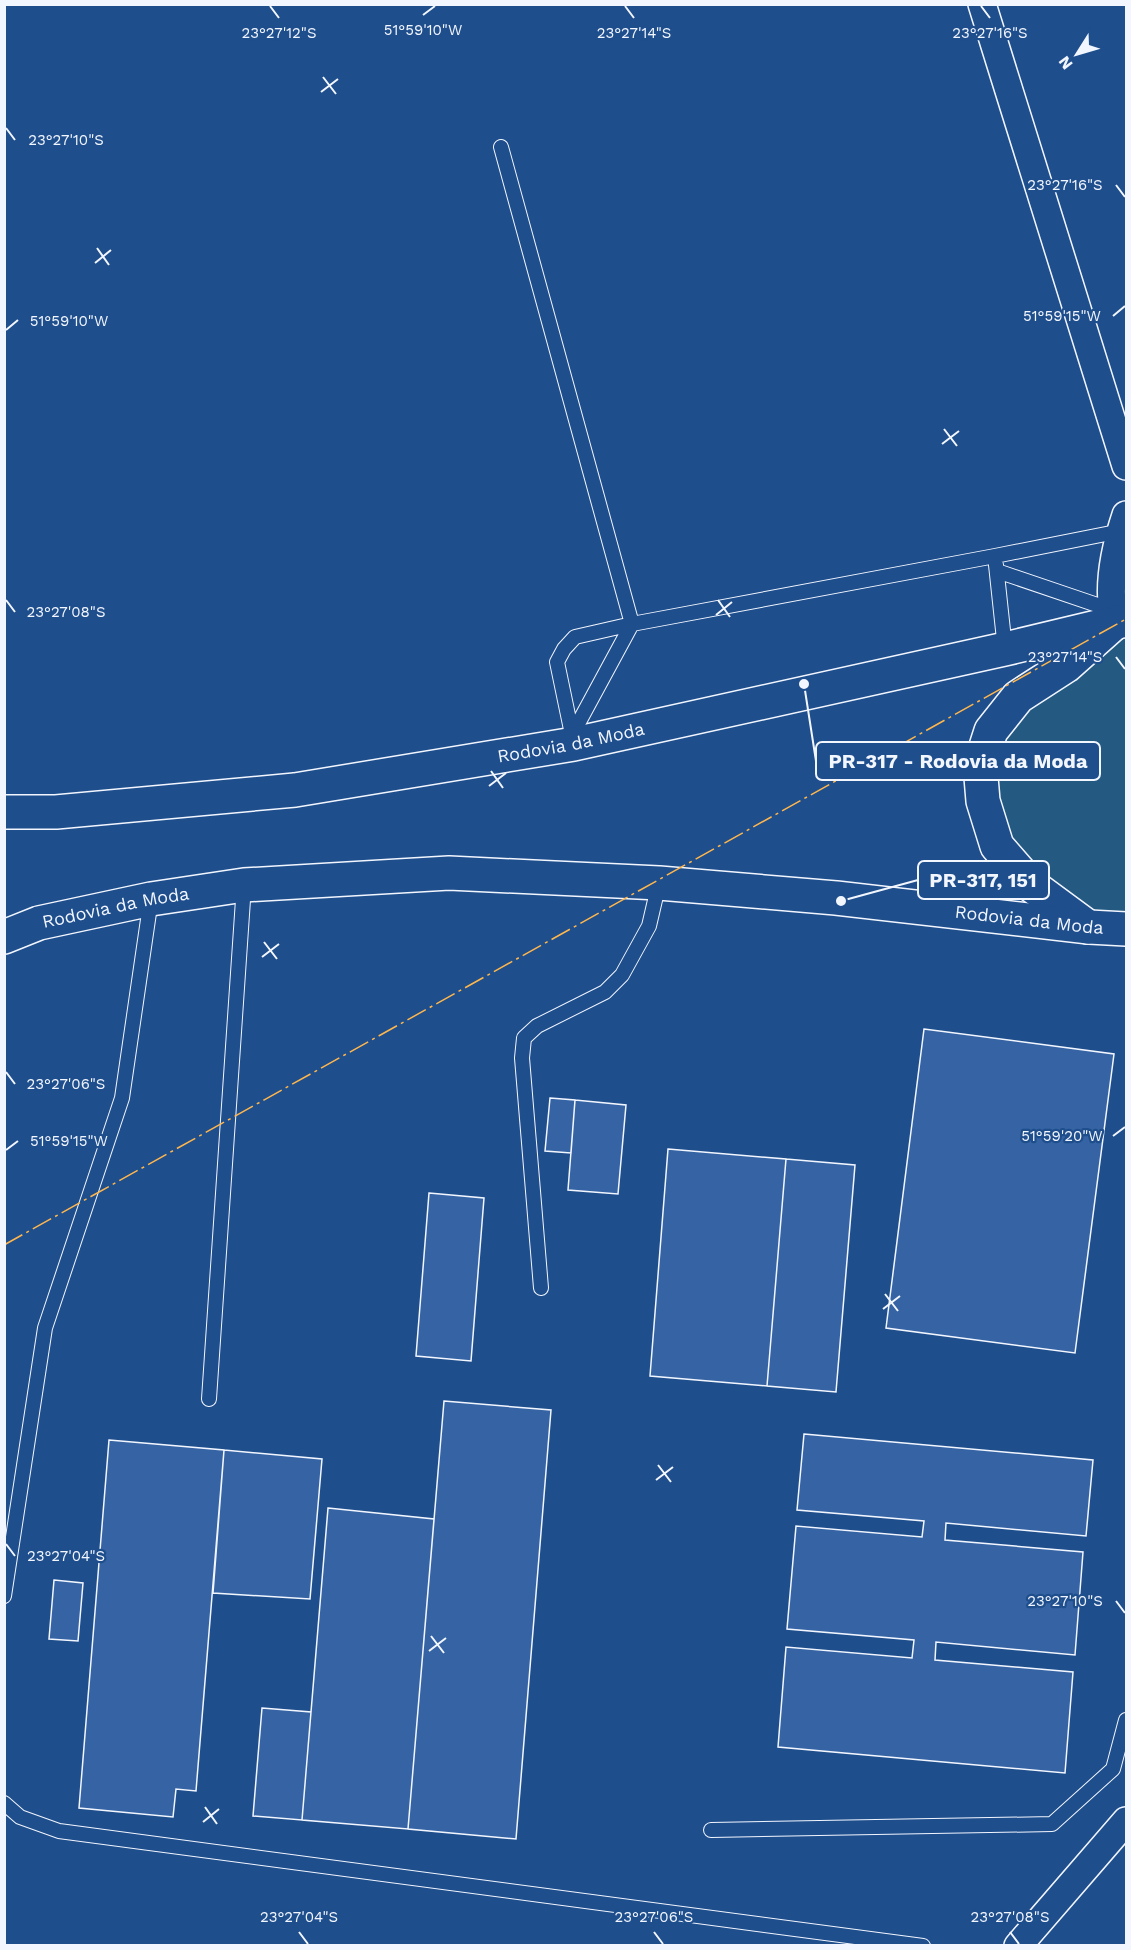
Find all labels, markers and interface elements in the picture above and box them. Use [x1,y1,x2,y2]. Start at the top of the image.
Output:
text: 51°59'10"W [384,21,462,39]
text: 23°27'12"S [241,24,317,42]
text: 23°27'14"S [597,24,671,42]
text: 23°27'16"S [952,24,1028,42]
north arrow [1047,24,1107,84]
text: N [1054,52,1077,73]
text: 23°27'10"S [28,131,104,149]
text: 23°27'16"S [1027,176,1103,194]
text: 51°59'15"W [1023,307,1101,325]
text: 51°59'10"W [30,312,108,330]
text: 23°27'08"S [27,603,106,621]
text: 23°27'14"S [1028,648,1102,666]
street label: Rodovia da Moda [496,718,646,766]
callout: PR-317 - Rodovia da Moda [816,742,1100,780]
text: PR-317 - Rodovia da Moda [829,749,1088,773]
callout: PR-317, 151 [918,861,1049,899]
text: PR-317, 151 [929,868,1037,892]
street label: Rodovia da Moda [40,882,191,932]
street label: Rodovia da Moda [954,901,1104,938]
text: 23°27'06"S [27,1075,105,1093]
text: 51°59'20"W [1021,1127,1103,1145]
text: 51°59'15"W [30,1132,108,1150]
text: 23°27'04"S [27,1547,105,1565]
text: 23°27'10"S [1027,1592,1103,1610]
text: 23°27'04"S [260,1908,338,1926]
text: 23°27'06"S [615,1908,693,1926]
text: 23°27'08"S [971,1908,1050,1926]

